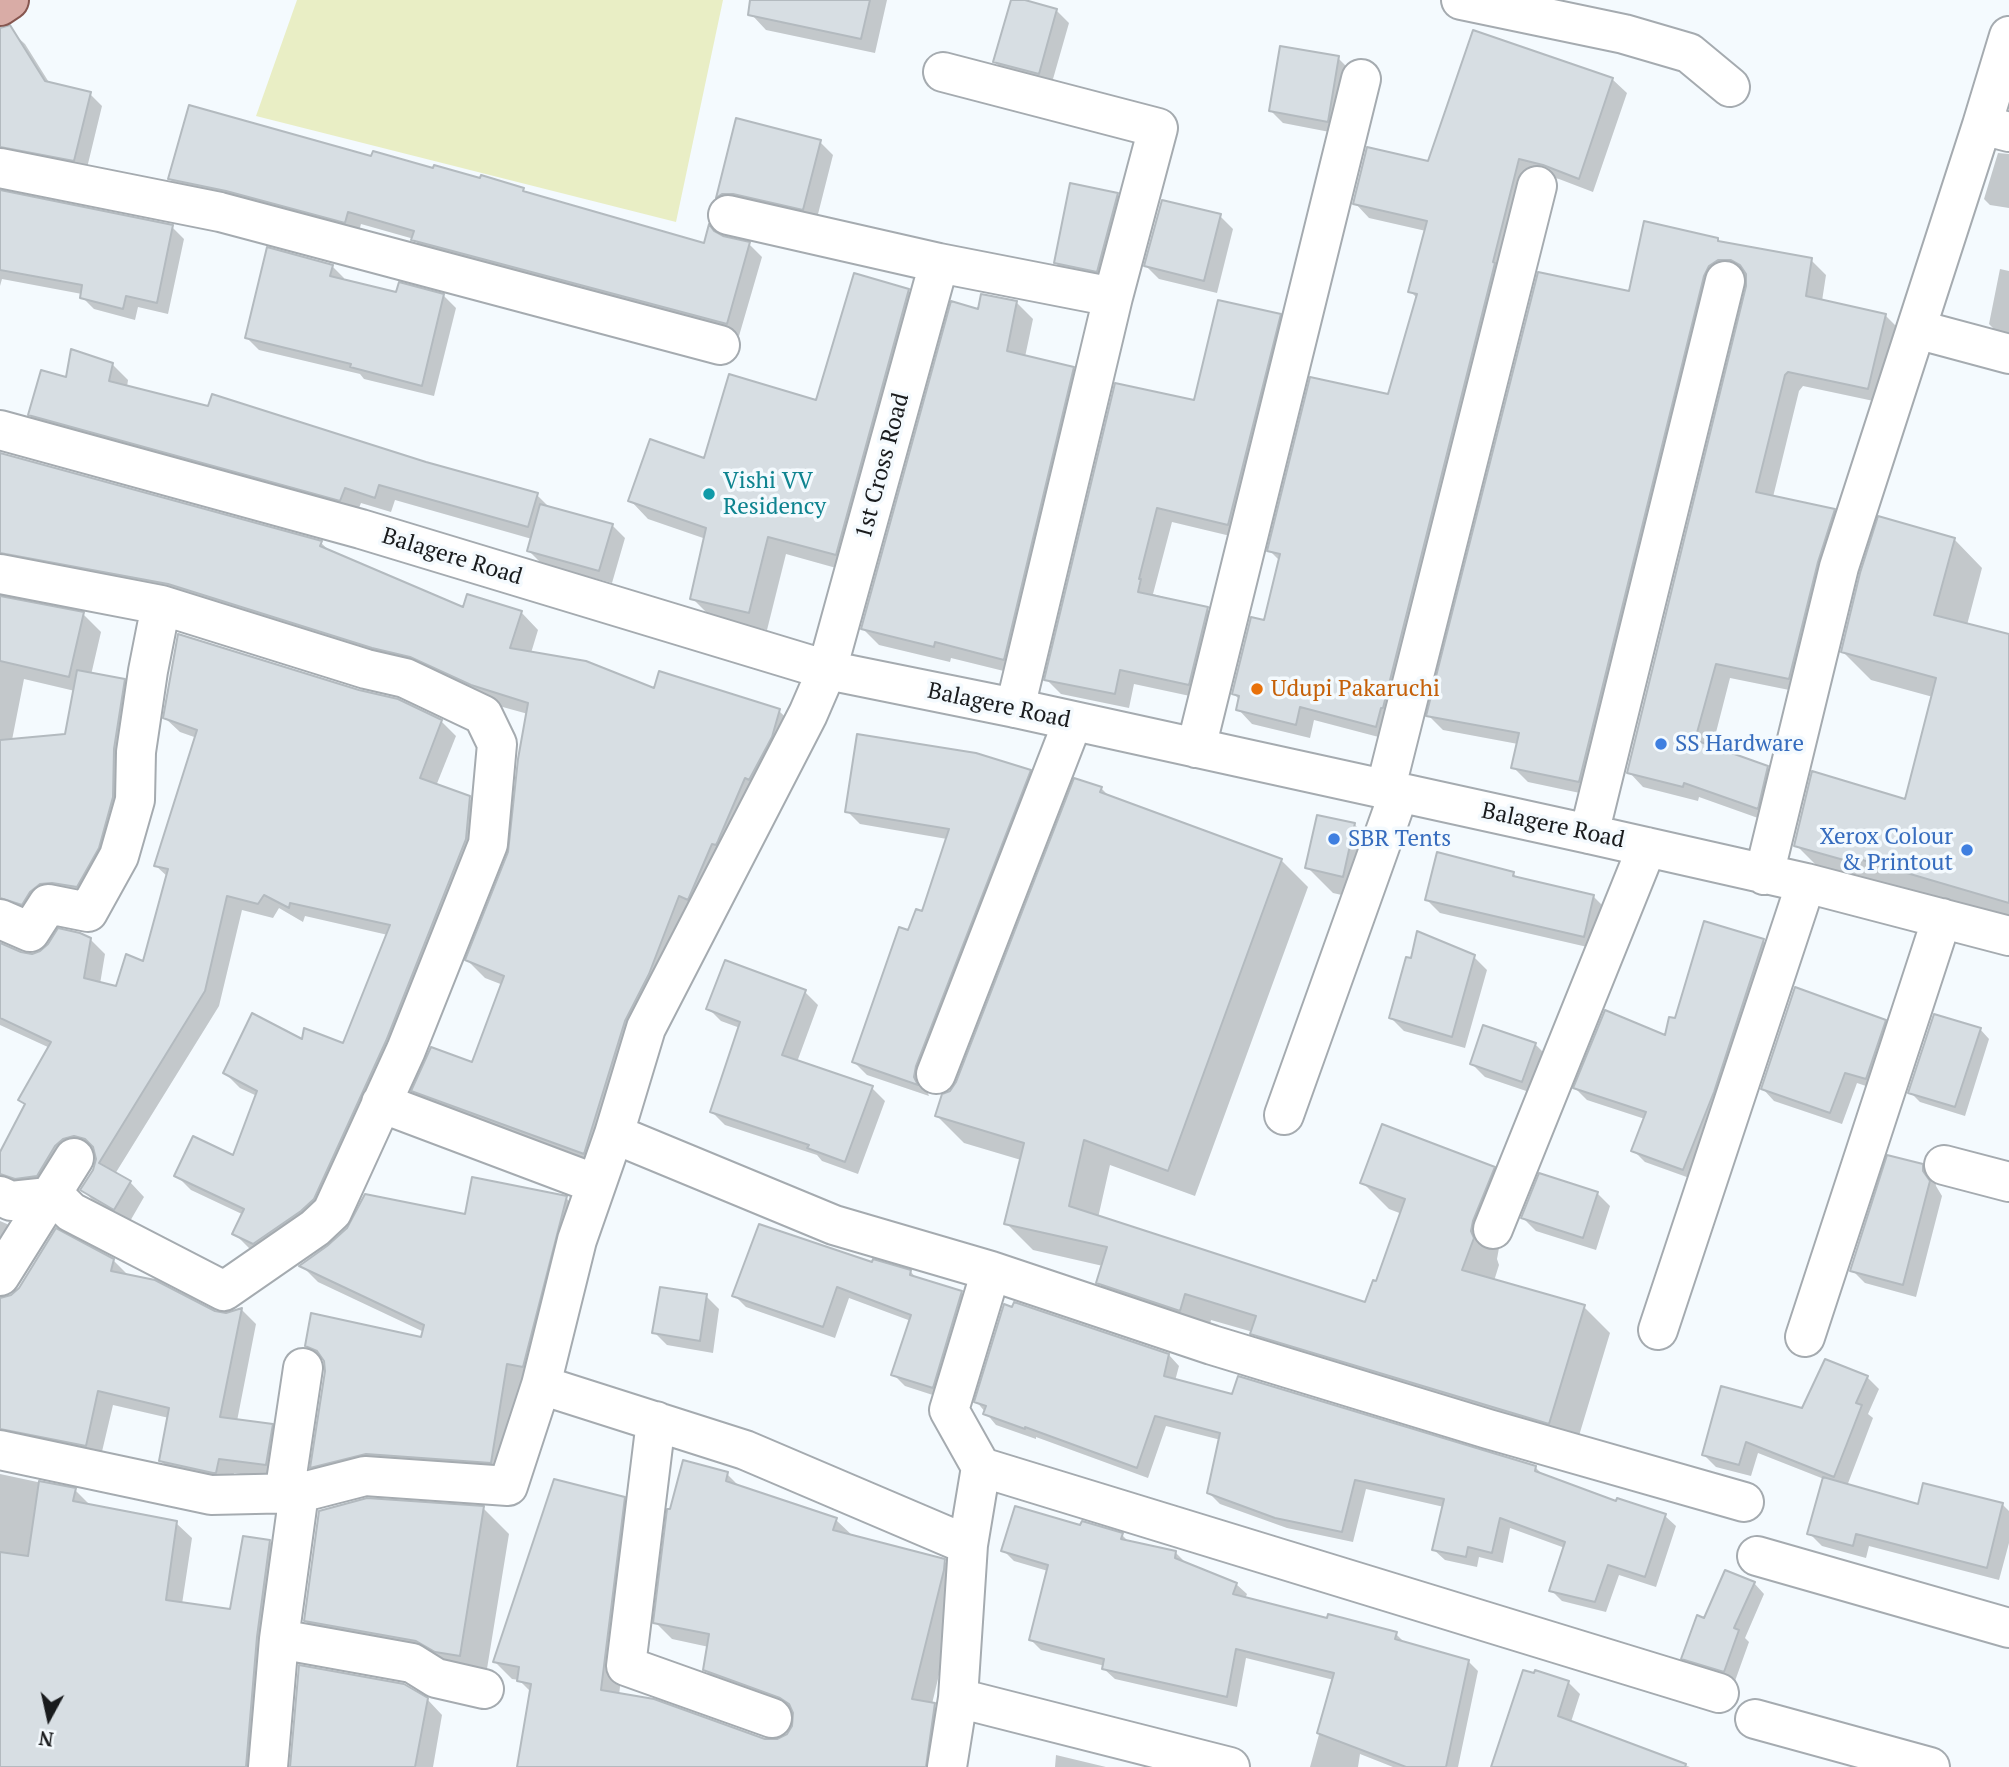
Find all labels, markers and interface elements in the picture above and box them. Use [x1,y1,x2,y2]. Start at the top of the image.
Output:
street label: 1st Cross Road [850,390,916,542]
place label: Vishi VV Residency [723,467,826,521]
marker: Vishi VV Residency [701,486,717,502]
street label: Balagere Road [379,523,525,591]
place label: Udupi Pakaruchi [1271,675,1440,703]
street label: Balagere Road [925,677,1073,735]
marker: Udupi Pakaruchi [1249,681,1265,697]
place label: SS Hardware [1675,730,1804,758]
marker: SS Hardware [1653,736,1669,752]
street label: Balagere Road [1479,797,1627,855]
place label: Xerox Colour & Printout [1820,823,1953,877]
place label: SBR Tents [1348,825,1451,853]
marker: SBR Tents [1326,831,1342,847]
marker: Xerox Colour & Printout [1959,842,1975,858]
north arrow [14,1683,84,1753]
text: N [37,1726,55,1753]

